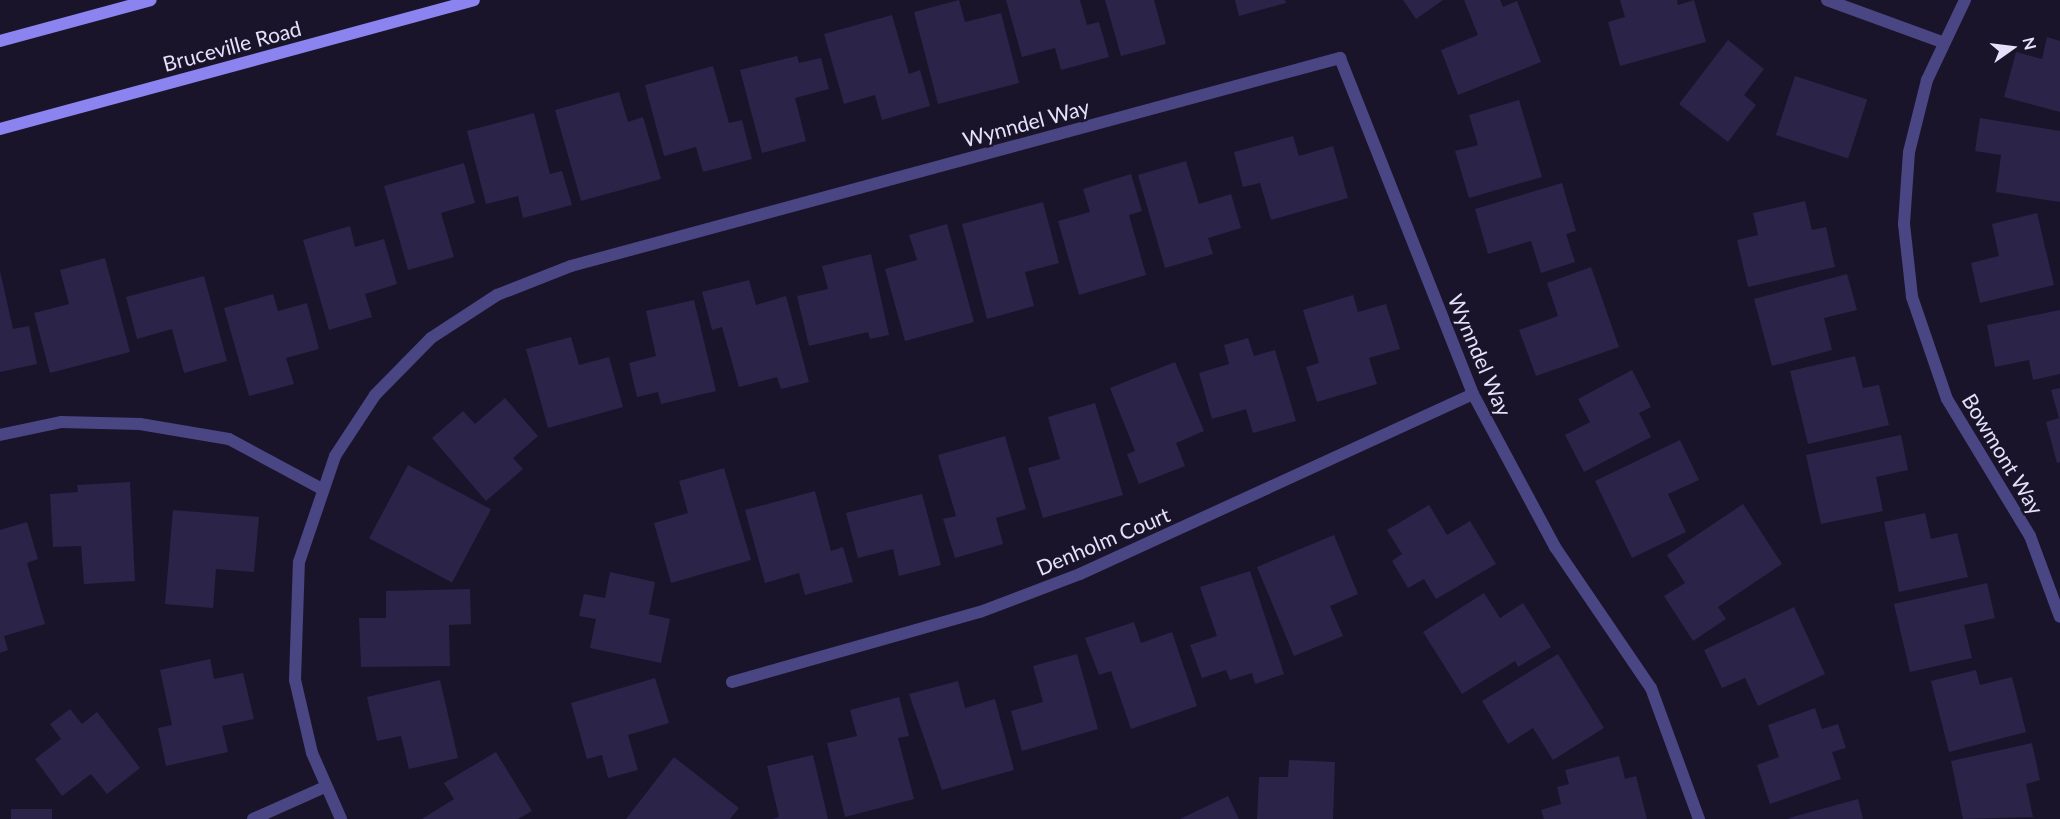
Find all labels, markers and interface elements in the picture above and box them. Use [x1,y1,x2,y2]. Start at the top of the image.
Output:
street label: Bruceville Road [160,15,304,77]
north arrow [1982,18,2042,78]
text: N [2019,35,2041,52]
street label: Wynndel Way [960,94,1092,152]
street label: Wynndel Way [1443,290,1517,420]
street label: Bowmont Way [1957,389,2049,519]
street label: Denholm Court [1033,502,1173,580]

